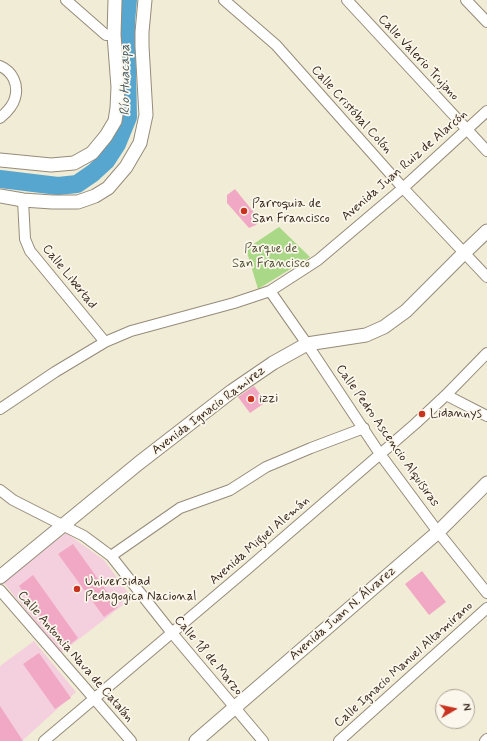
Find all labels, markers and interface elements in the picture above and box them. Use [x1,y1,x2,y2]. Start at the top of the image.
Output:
street label: Calle Valerio Trujano [374,12,462,104]
water label: Río Huacapa [118,44,134,116]
street label: Calle Cristóbal Colón [307,63,395,157]
street label: Avenida Juan Ruiz de Alarcón [339,107,471,225]
place label: Parroquia de San Francisco [252,196,330,227]
marker: Parroquia de San Francisco [239,206,249,216]
park label: Parque de San Francisco [232,241,310,272]
street label: Calle Libertad [38,242,100,312]
street label: Calle Pedro Ascencio Alquisiras [332,362,442,510]
street label: Avenida Ignacio Ramirez [149,363,269,459]
place label: izzi [259,391,278,407]
marker: izzi [246,394,256,404]
place label: Lidannys [430,406,482,422]
marker: Lidannys [417,409,427,419]
street label: Avenida Miguel Alemán [207,493,313,589]
street label: Avenida Juan N. Álvarez [287,564,399,664]
place label: Universidad Pedagogica Nacional [85,574,197,605]
marker: Universidad Pedagogica Nacional [72,584,82,594]
street label: Calle Antonia Nava de Catalán [14,588,136,726]
street label: Calle Ignacio Manuel Altamirano [332,599,476,731]
street label: Calle 18 de Marzo [170,613,246,699]
north arrow [435,689,475,729]
text: N [458,703,473,712]

